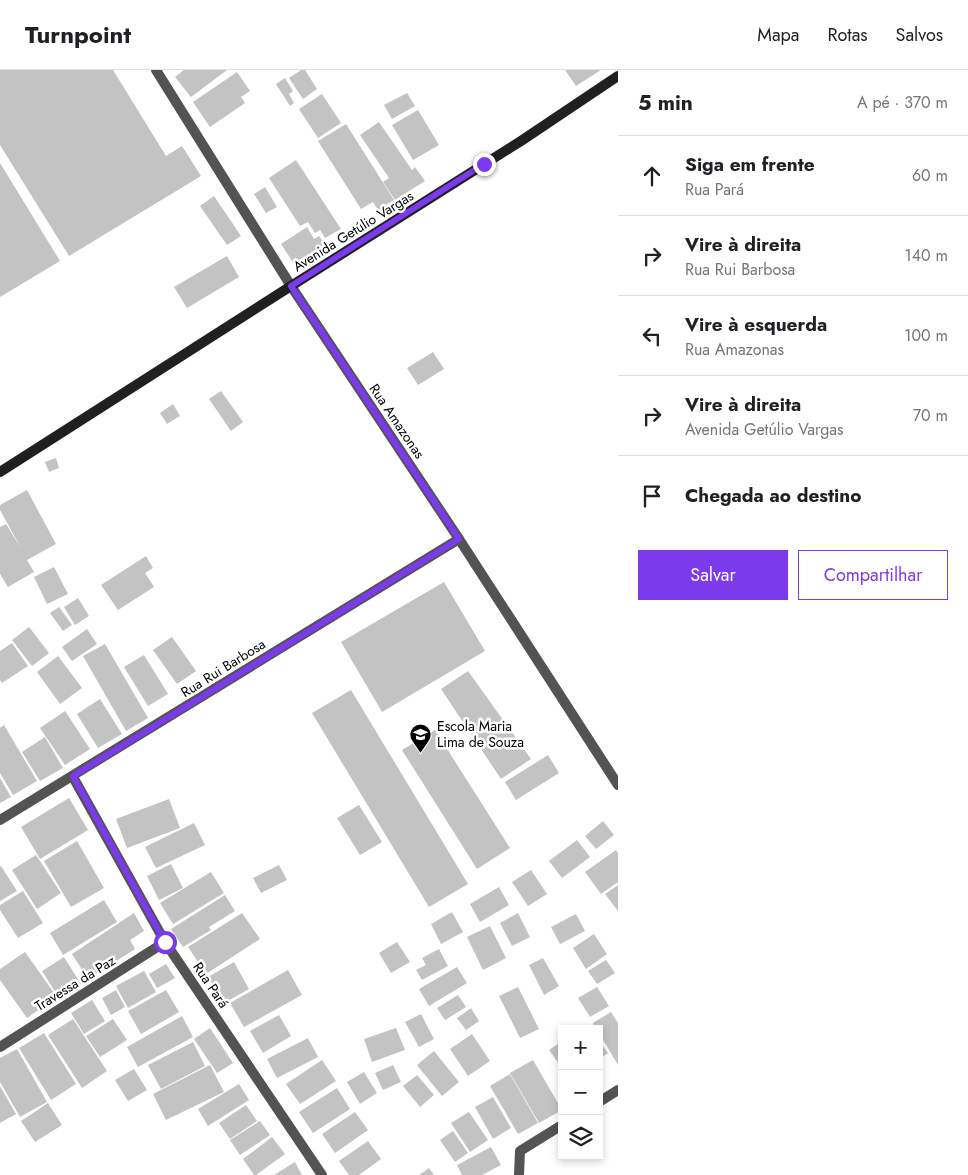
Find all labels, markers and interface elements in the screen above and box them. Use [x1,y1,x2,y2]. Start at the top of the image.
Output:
text: Turnpoint [25,17,131,52]
text: Mapa [757,22,799,48]
text: Rotas [827,22,868,48]
text: Salvos [896,22,943,48]
text: 5 min [638,88,693,118]
text: A pé · 370 m [857,91,948,114]
text: Siga em frente [685,151,815,178]
route end [473,153,496,176]
icon: ahead [638,162,666,190]
text: 60 m [912,164,948,187]
text: Rua Pará [685,178,744,201]
street label: Avenida Getúlio Vargas [289,186,417,276]
text: Vire à direita [685,231,801,258]
icon: right [638,242,666,270]
text: 140 m [905,244,948,267]
text: Rua Rui Barbosa [685,258,795,281]
text: Vire à esquerda [685,311,827,338]
icon: left [638,322,666,350]
text: 100 m [904,324,948,347]
text: Rua Amazonas [685,338,784,361]
street label: Rua Amazonas [364,380,430,463]
text: Vire à direita [685,391,801,418]
icon: right [638,402,666,430]
text: 70 m [913,404,948,427]
text: Avenida Getúlio Vargas [685,418,843,441]
icon: arrive [638,482,666,510]
text: Chegada ao destino [685,482,861,509]
button: Salvar [638,550,788,600]
button: Compartilhar [798,550,948,600]
street label: Rua Rui Barbosa [177,634,269,702]
place label: Escola Maria Lima de Souza [437,716,524,752]
school or university icon: Escola Maria Lima de Souza [409,722,433,753]
route start [154,931,177,954]
street label: Travessa da Paz [31,950,120,1016]
street label: Rua Pará [188,958,234,1012]
map controls [558,1025,603,1160]
button: + [558,1025,603,1070]
button: − [558,1070,603,1115]
button: layers [558,1115,603,1160]

